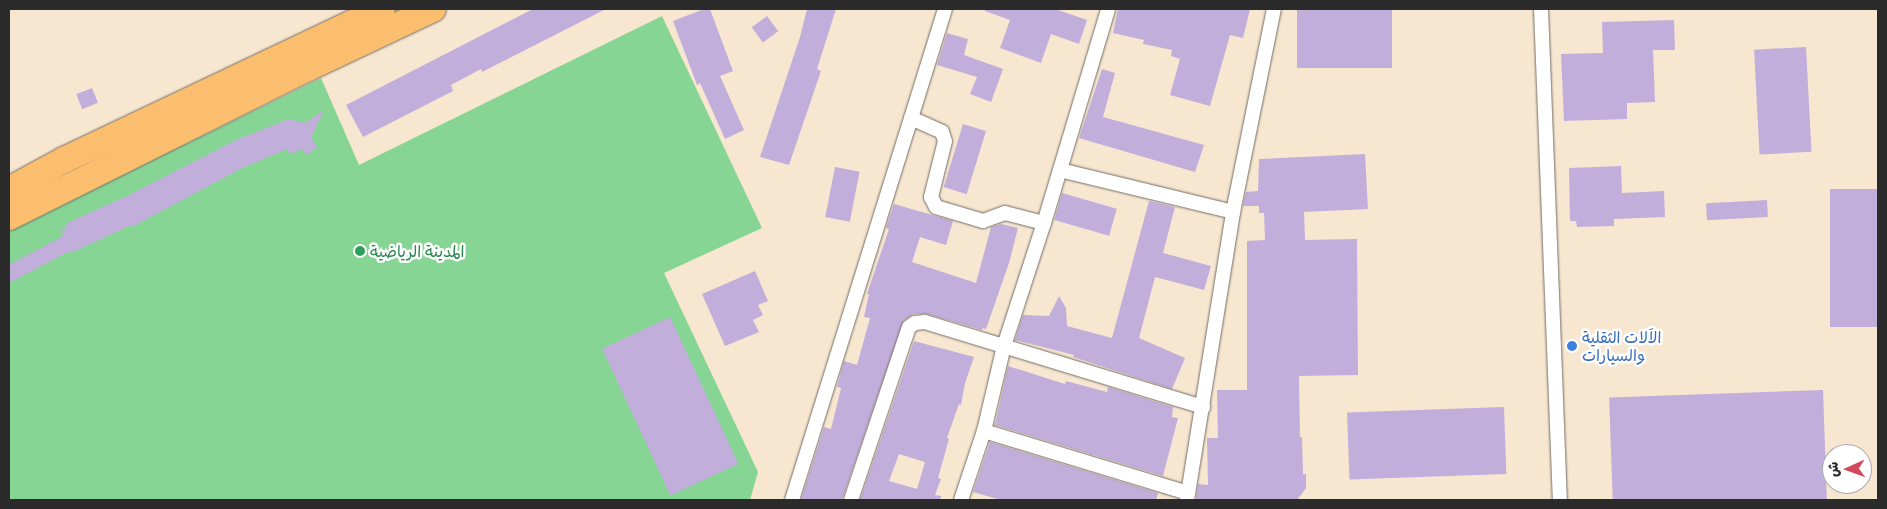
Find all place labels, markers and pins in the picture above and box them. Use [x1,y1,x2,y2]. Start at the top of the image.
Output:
place label: المدينة الرياضية [370,241,464,261]
marker: المدينة الرياضية [354,245,366,257]
place label: الاَلات الثقلية والسيارات [1582,327,1661,365]
marker: الاَلات الثقلية والسيارات [1566,340,1578,352]

